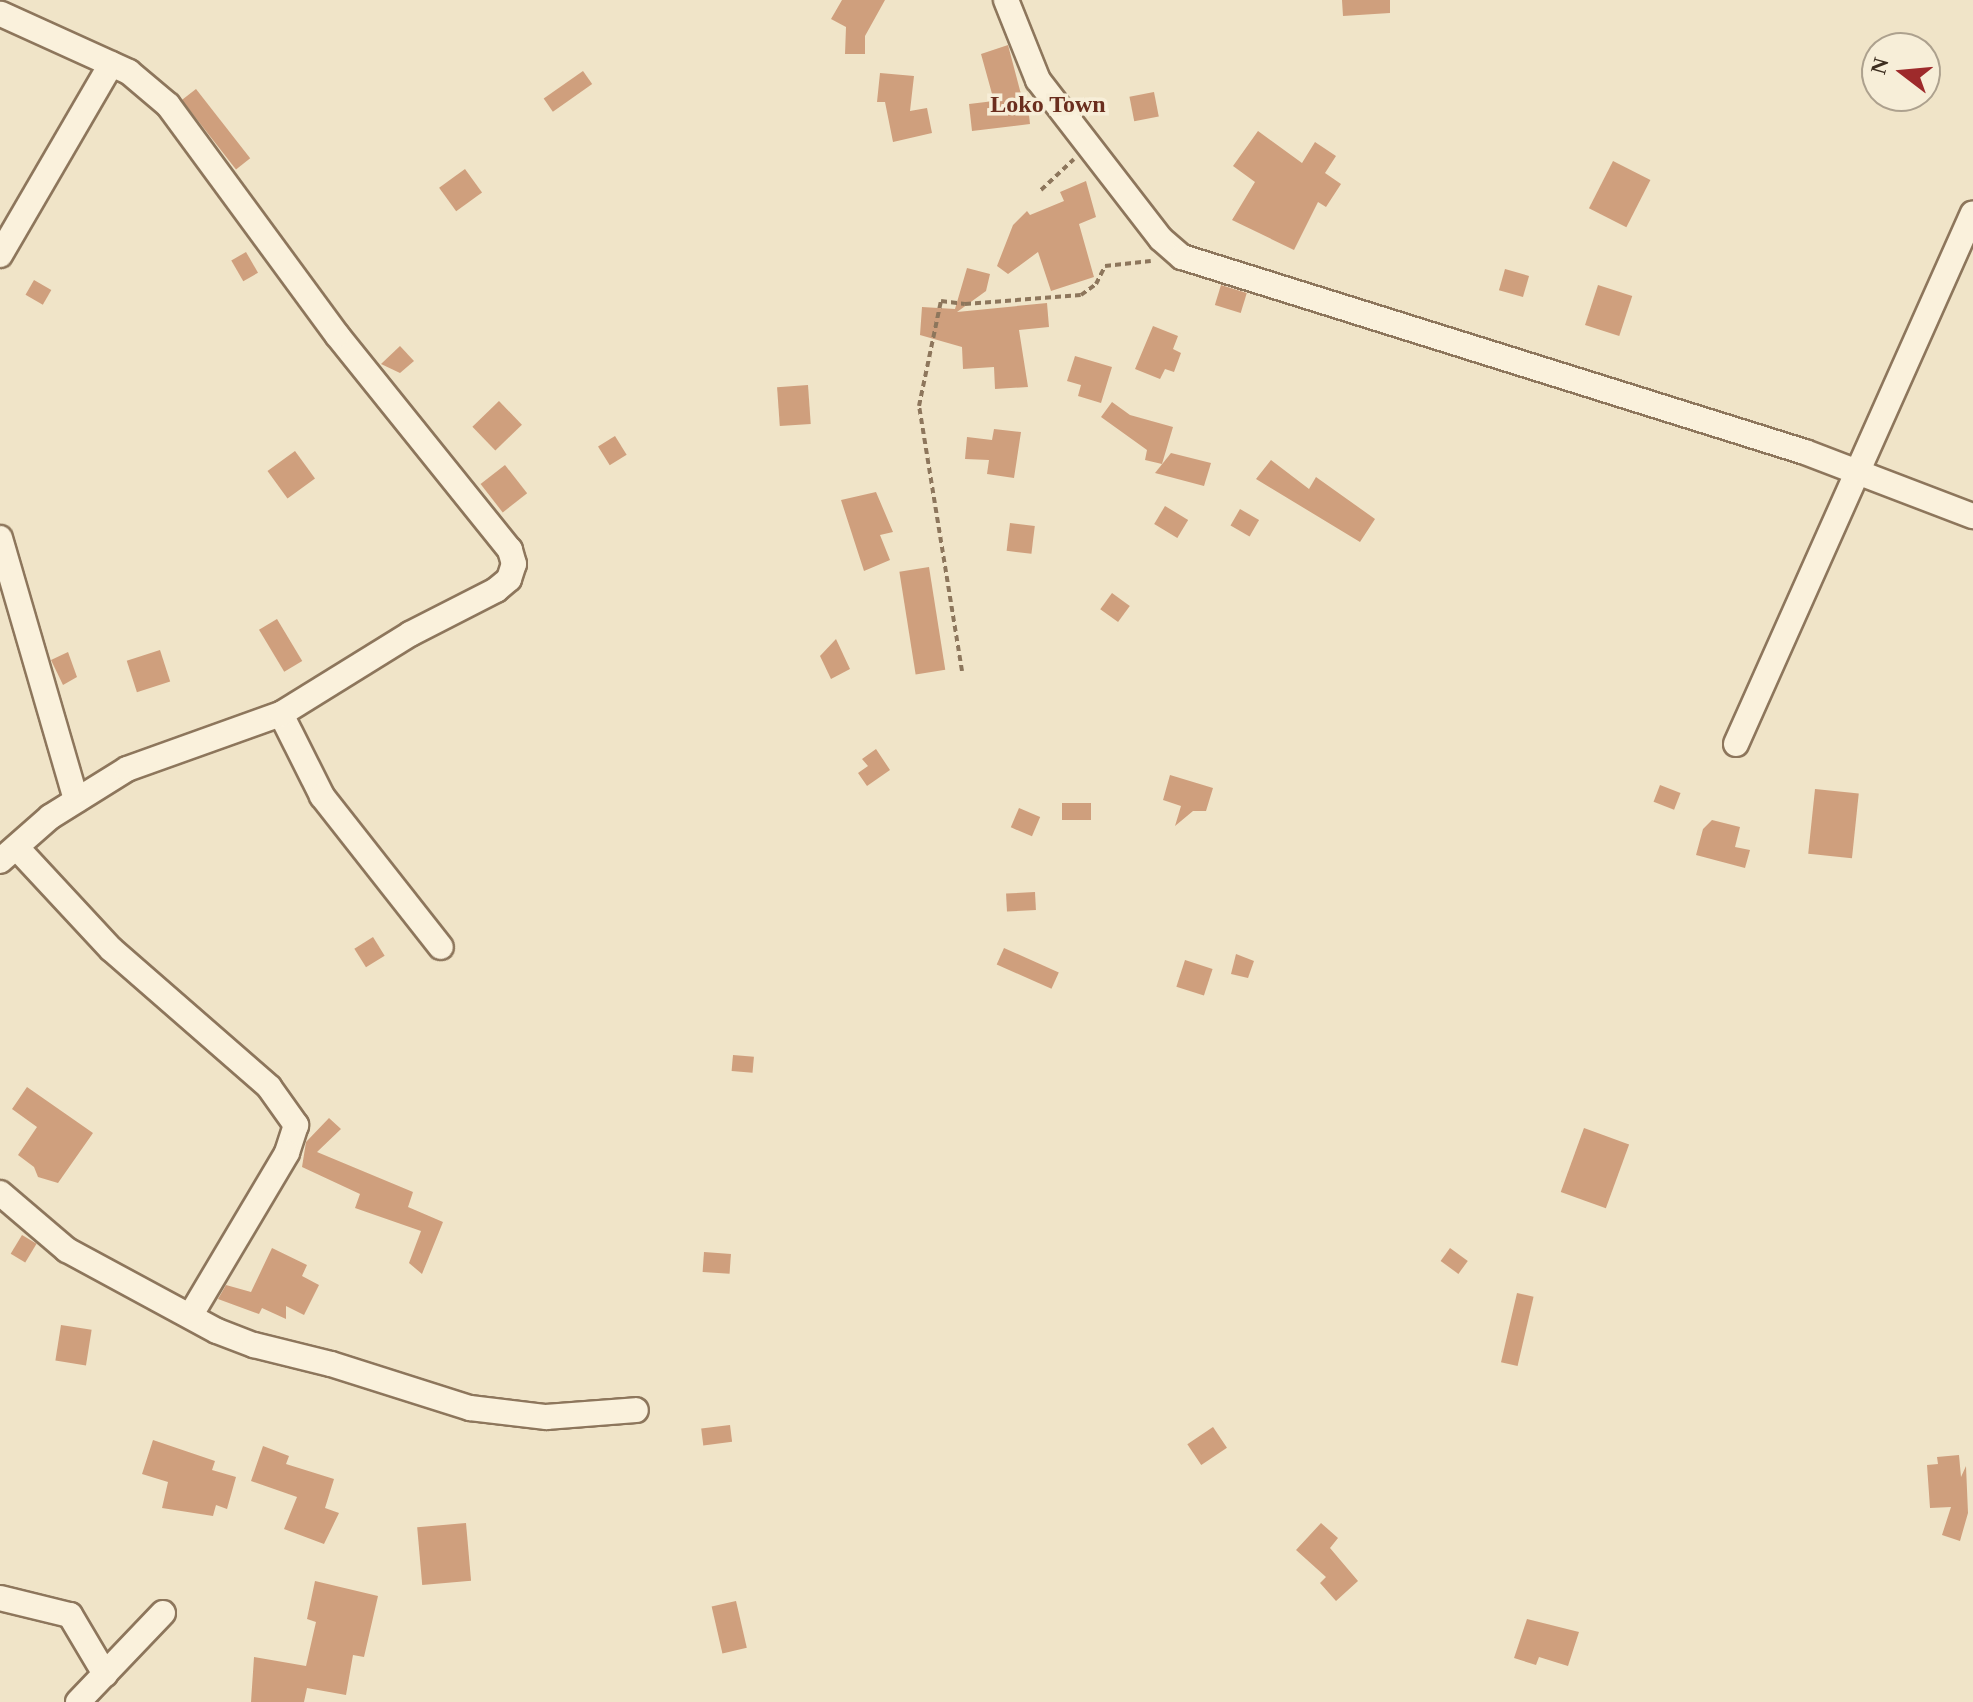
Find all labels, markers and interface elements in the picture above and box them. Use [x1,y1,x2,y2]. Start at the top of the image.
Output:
north arrow [1861,32,1941,112]
text: N [1865,55,1894,77]
district label: Loko Town [990,91,1106,119]

